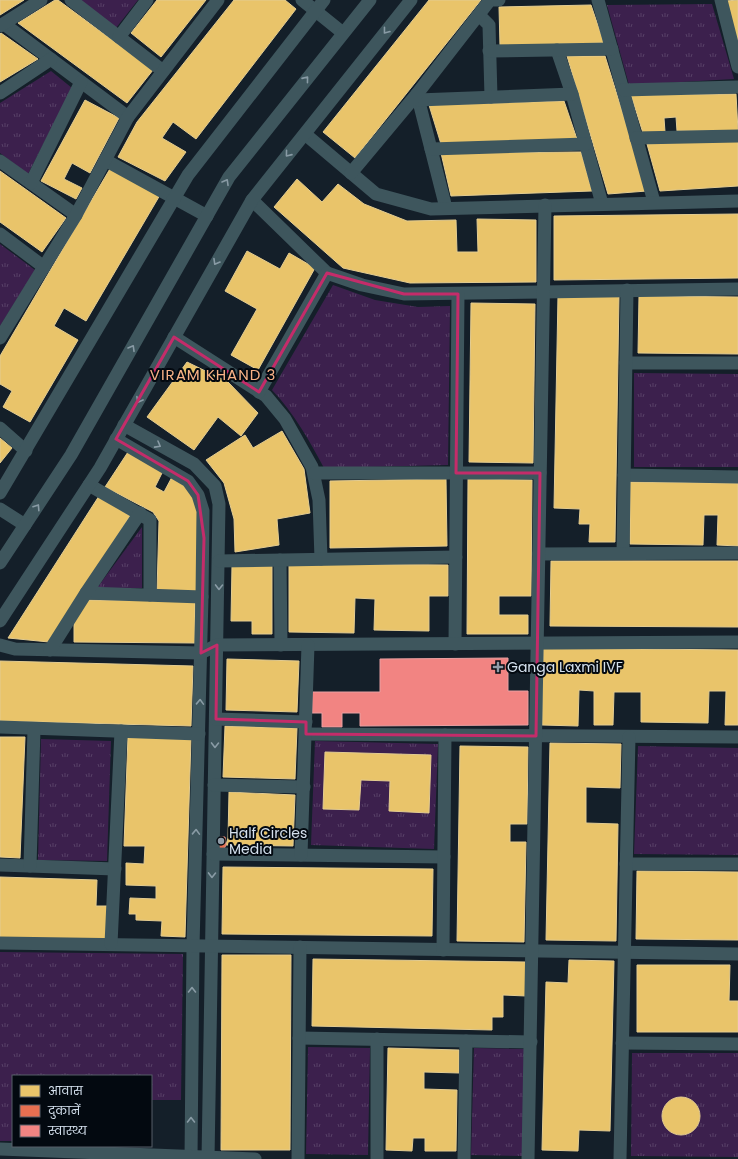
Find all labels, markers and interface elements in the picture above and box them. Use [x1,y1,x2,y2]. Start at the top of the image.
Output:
one-way arrow [384,26,391,33]
one-way arrow [301,77,308,84]
one-way arrow [286,150,293,157]
one-way arrow [222,179,229,186]
one-way arrow [214,258,221,265]
one-way arrow [128,344,135,352]
district label: VIRAM KHAND 3 [150,364,276,385]
one-way arrow [136,396,143,403]
one-way arrow [154,440,161,447]
one-way arrow [32,504,40,511]
one-way arrow [215,584,223,590]
place label: Ganga Laxmi IVF [507,657,623,677]
marker: Ganga Laxmi IVF [492,661,504,673]
one-way arrow [195,699,204,705]
one-way arrow [211,742,219,748]
place label: Half Circles Media [229,823,307,859]
one-way arrow [192,829,200,835]
marker: Half Circles Media [216,836,226,846]
one-way arrow [208,872,216,878]
one-way arrow [188,987,196,993]
legend [12,1075,152,1147]
text: आवास [48,1082,84,1099]
text: दुकानें [47,1102,81,1119]
one-way arrow [187,1117,195,1123]
text: स्वास्थ्य [47,1122,88,1139]

